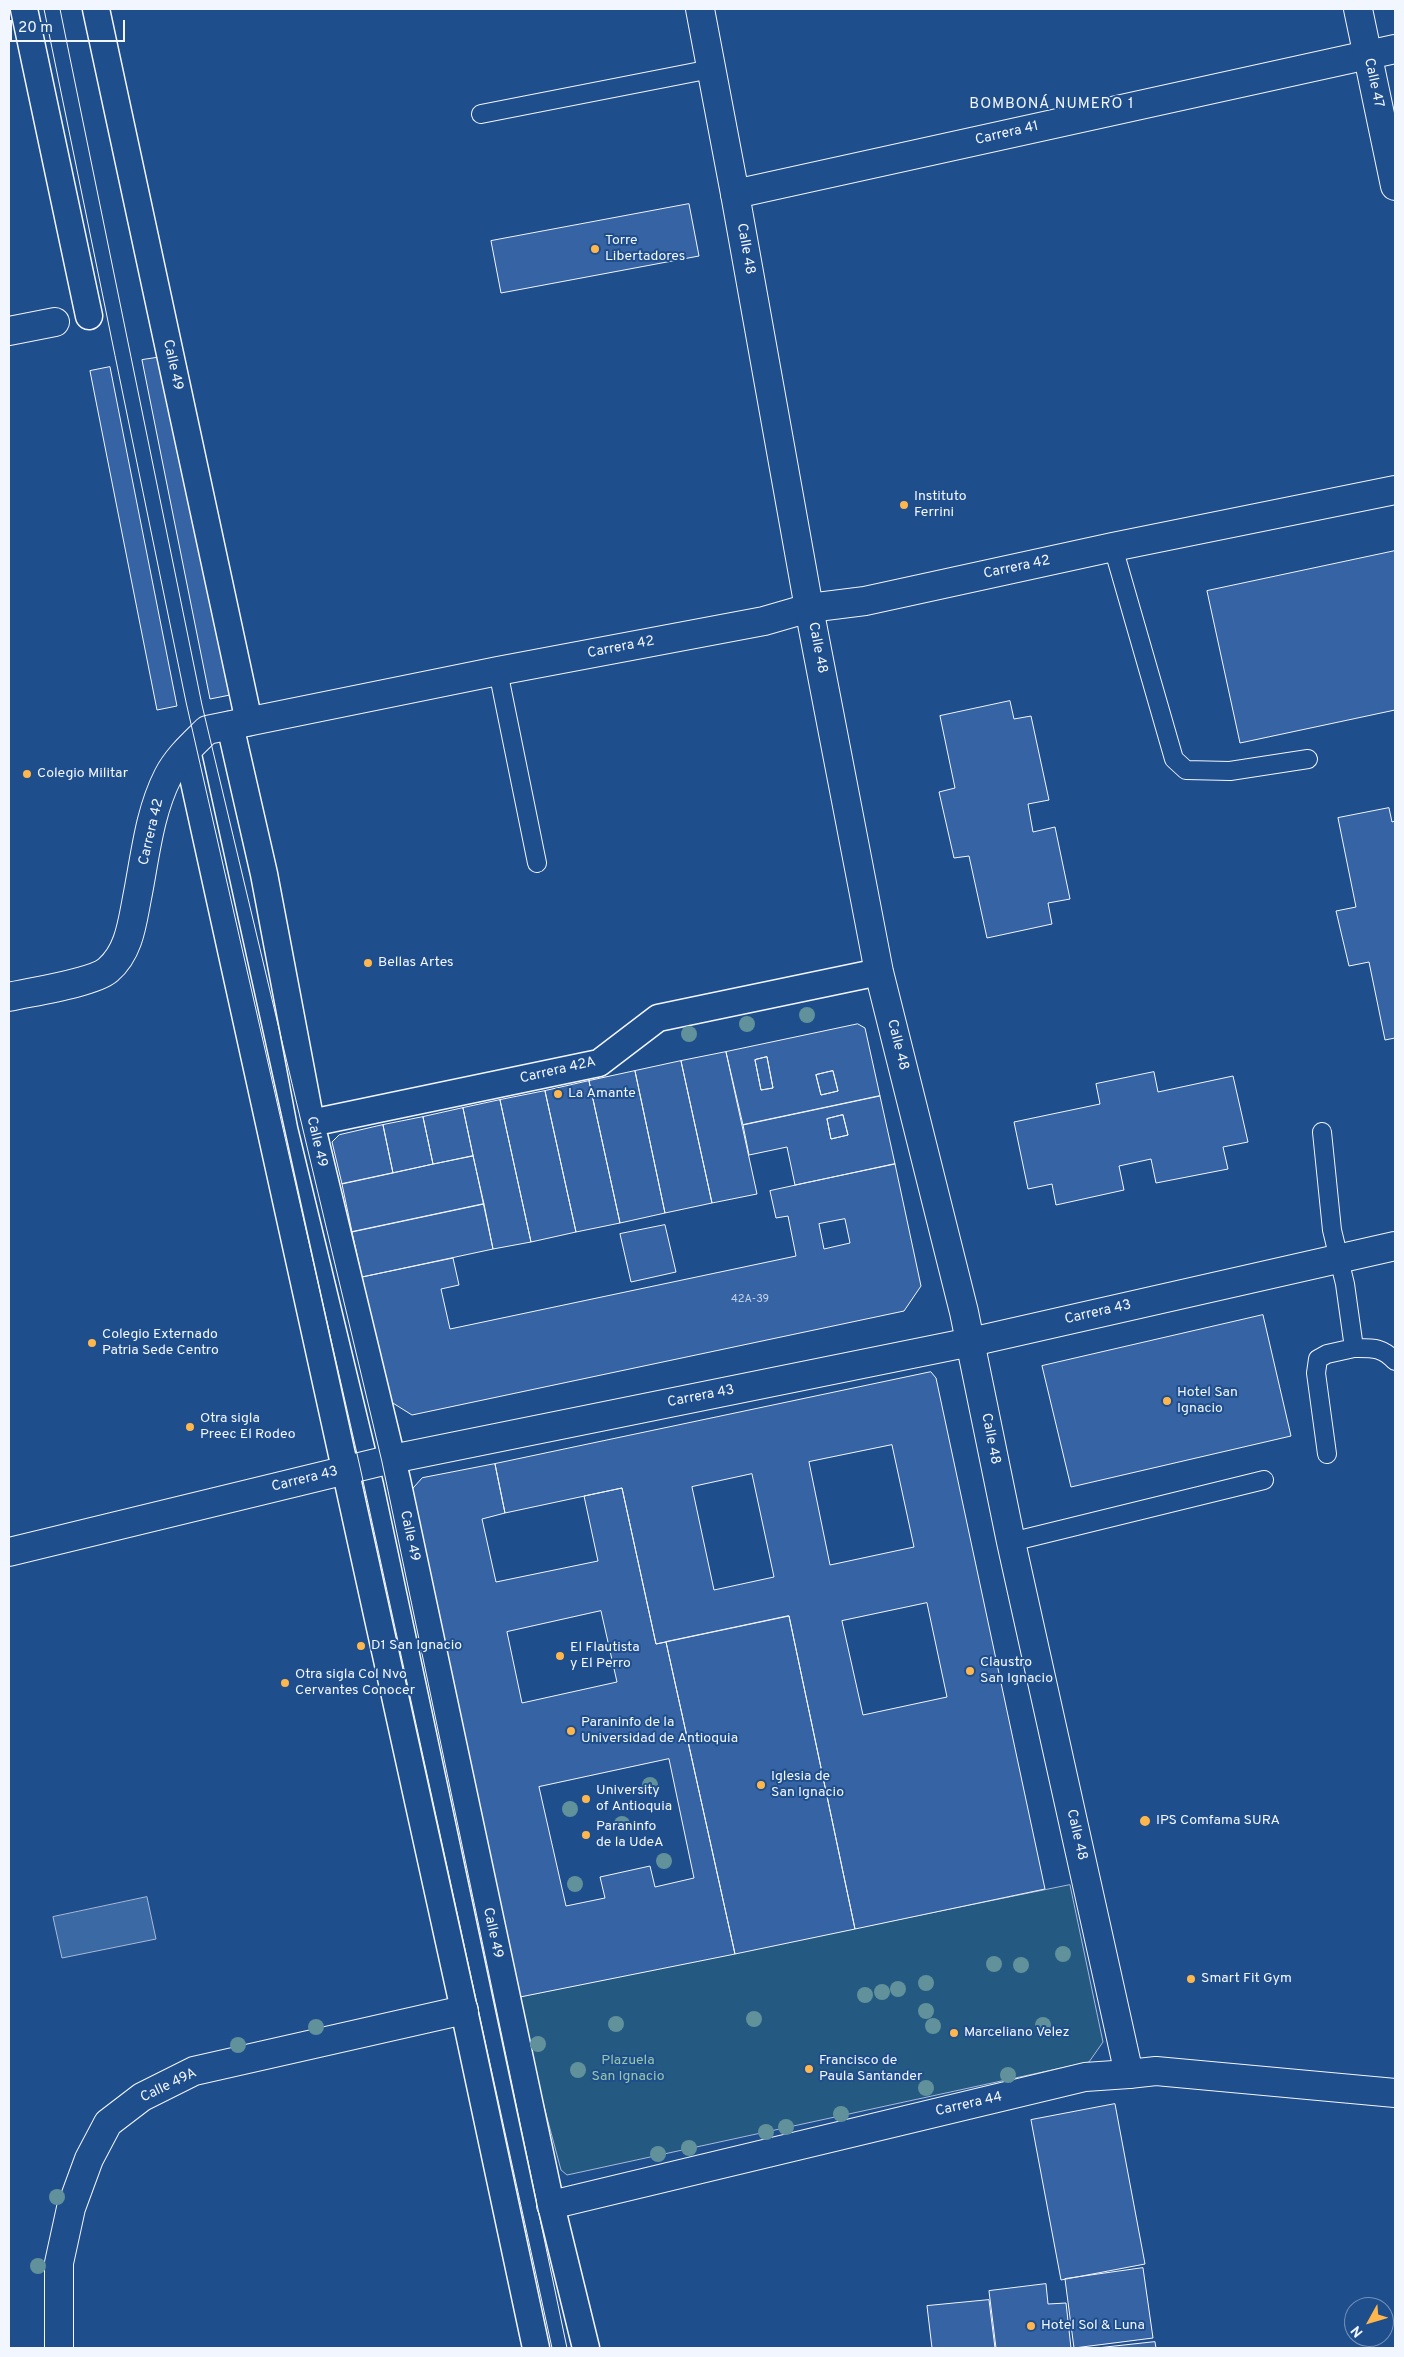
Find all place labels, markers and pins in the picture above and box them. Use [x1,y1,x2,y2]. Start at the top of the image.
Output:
place label: Torre Libertadores [605,233,685,266]
marker: Torre Libertadores [589,243,601,255]
place label: Instituto Ferrini [914,489,967,522]
marker: Instituto Ferrini [898,499,910,511]
place label: Colegio Militar [37,766,128,782]
marker: Colegio Militar [21,768,33,780]
place label: Bellas Artes [378,955,454,971]
marker: Bellas Artes [362,957,374,969]
place label: La Amante [568,1086,636,1102]
marker: La Amante [552,1088,564,1100]
place label: Colegio Externado Patria Sede Centro [102,1327,219,1360]
marker: Colegio Externado Patria Sede Centro [86,1337,98,1349]
place label: Hotel San Ignacio [1177,1385,1238,1418]
marker: Hotel San Ignacio [1161,1395,1173,1407]
place label: Otra sigla Preec El Rodeo [200,1411,296,1444]
marker: Otra sigla Preec El Rodeo [184,1421,196,1433]
place label: D1 San Ignacio [371,1638,462,1654]
marker: D1 San Ignacio [355,1640,367,1652]
place label: El Flautista y El Perro [570,1640,640,1672]
marker: El Flautista y El Perro [554,1650,566,1662]
place label: Claustro San Ignacio [980,1655,1053,1688]
marker: Claustro San Ignacio [964,1665,976,1677]
place label: Otra sigla Col Nvo Cervantes Conocer [295,1667,415,1700]
marker: Otra sigla Col Nvo Cervantes Conocer [279,1677,291,1689]
place label: Paraninfo de la Universidad de Antioquia [581,1715,738,1748]
marker: Paraninfo de la Universidad de Antioquia [565,1725,577,1737]
place label: Iglesia de San Ignacio [771,1769,844,1801]
marker: Iglesia de San Ignacio [755,1779,767,1791]
place label: University of Antioquia [596,1783,672,1815]
marker: University of Antioquia [580,1793,592,1805]
place label: IPS Comfama SURA [1156,1813,1280,1829]
marker: IPS Comfama SURA [1138,1814,1152,1828]
place label: Paraninfo de la UdeA [596,1819,663,1851]
marker: Paraninfo de la UdeA [580,1829,592,1841]
place label: Smart Fit Gym [1201,1971,1292,1987]
marker: Smart Fit Gym [1185,1973,1197,1985]
place label: Marceliano Velez [964,2025,1070,2041]
marker: Marceliano Velez [948,2027,960,2039]
place label: Francisco de Paula Santander [819,2053,922,2086]
marker: Francisco de Paula Santander [803,2063,815,2075]
place label: Hotel Sol & Luna [1041,2318,1145,2334]
marker: Hotel Sol & Luna [1025,2320,1037,2332]

